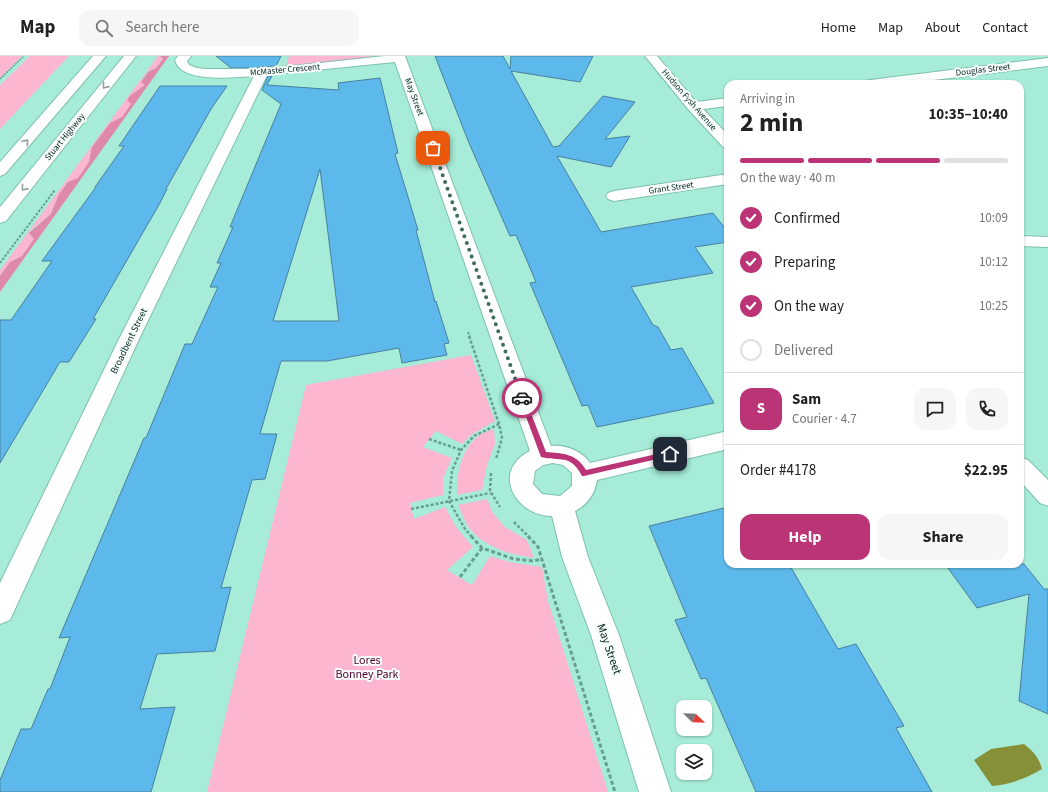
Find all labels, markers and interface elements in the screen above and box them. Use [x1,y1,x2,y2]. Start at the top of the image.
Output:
search box [79,10,359,46]
text: Map [20,14,55,41]
icon: search [93,17,115,39]
text: Search here [125,17,199,38]
text: Home [821,18,856,38]
text: Map [878,18,903,38]
text: About [925,18,960,38]
text: Contact [982,18,1028,38]
street label: McMaster Crescent [249,60,321,80]
street label: Douglas Street [955,60,1011,80]
street label: Hudson Fysh Avenue [659,66,720,134]
street label: May Street [401,76,427,118]
one-way arrow [103,82,110,89]
text: Arriving in [740,90,795,108]
text: 2 min [740,104,803,141]
text: 10:35–10:40 [928,104,1008,125]
street label: Stuart Highway [42,110,89,164]
pin [416,131,450,165]
icon: bag [422,137,444,159]
one-way arrow [21,139,28,147]
text: On the way · 40 m [740,169,835,187]
street label: Grant Street [648,178,694,198]
one-way arrow [22,183,29,190]
icon: check [740,207,762,229]
text: Confirmed [774,208,840,229]
text: 10:09 [979,209,1008,227]
icon: check [740,251,762,273]
text: Preparing [774,252,835,273]
text: 10:12 [979,253,1008,271]
icon: check [740,295,762,317]
text: On the way [774,296,844,317]
text: 10:25 [979,297,1008,315]
street label: Broadbent Street [107,305,151,376]
text: Delivered [774,340,833,361]
courier [502,378,542,418]
icon: car [511,387,533,409]
button: chat [914,388,956,430]
button: phone [966,388,1008,430]
text: Sam [792,389,821,410]
text: S [757,398,765,419]
text: Courier · 4.7 [792,410,857,428]
pin [653,437,687,471]
icon: home [659,443,681,465]
text: Order #4178 [740,460,816,481]
text: $22.95 [964,460,1008,481]
button: Help [740,514,870,560]
button: Share [878,514,1008,560]
street label: May Street [592,621,626,677]
park label: Lores Bonney Park [335,652,399,683]
north arrow [676,700,712,736]
map controls [676,700,712,780]
button: layers [676,744,712,780]

